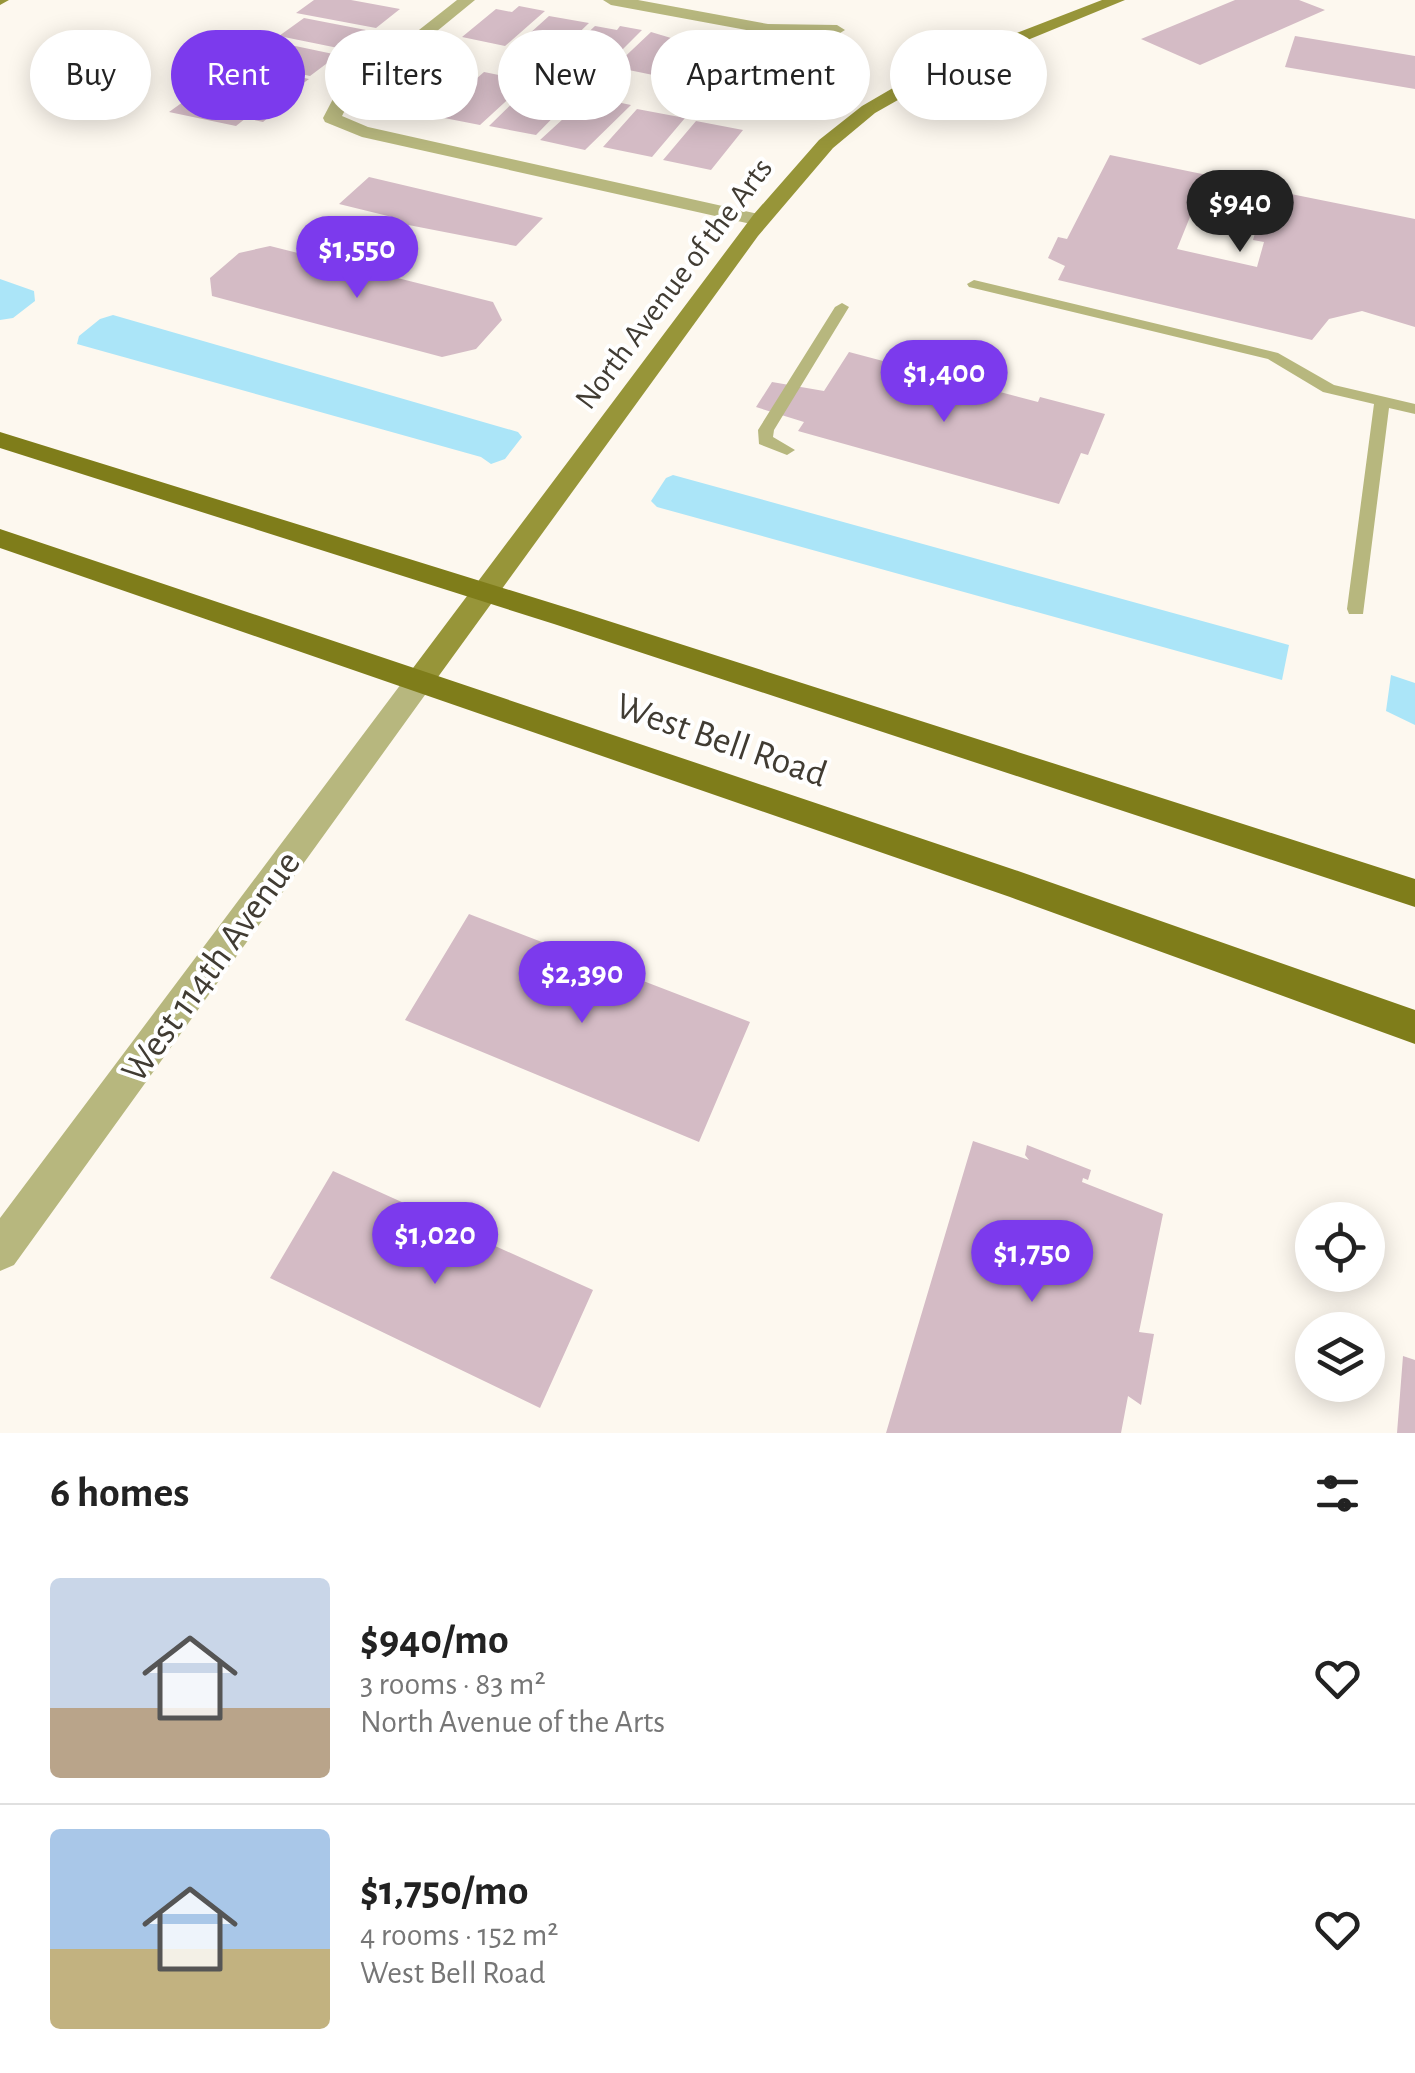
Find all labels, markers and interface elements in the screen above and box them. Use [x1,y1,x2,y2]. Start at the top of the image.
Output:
chip: Buy [30,30,151,120]
chip: Rent [171,30,305,120]
chip: Filters [325,30,478,120]
chip: New [498,30,631,120]
chip: Apartment [651,30,870,120]
chip: House [890,30,1047,120]
street label: North Avenue of the Arts [569,152,778,415]
pin: $940 [1181,170,1299,255]
text: $940 [1209,186,1271,218]
pin: $1,550 [276,216,438,301]
text: $1,550 [318,232,396,264]
pin: $1,400 [863,340,1025,425]
text: $1,400 [903,356,985,388]
street label: West Bell Road [611,687,832,795]
street label: West 114th Avenue [115,845,308,1090]
pin: $2,390 [501,941,663,1026]
text: $2,390 [541,957,623,989]
pin: $1,020 [354,1202,516,1287]
map controls [1295,1202,1385,1402]
button: locate [1295,1202,1385,1292]
text: $1,020 [394,1218,476,1250]
pin: $1,750 [951,1220,1113,1305]
text: $1,750 [993,1236,1071,1268]
button: layers [1295,1312,1385,1402]
icon: filters [1310,1466,1365,1521]
text: 6 homes [50,1472,189,1514]
icon: home [130,1618,250,1738]
text: $940/mo [360,1619,509,1661]
icon: heart [1310,1651,1365,1706]
text: 3 rooms · 83 m² [360,1668,546,1700]
text: North Avenue of the Arts [360,1706,665,1738]
icon: home [130,1869,250,1989]
text: $1,750/mo [360,1870,528,1912]
icon: heart [1310,1902,1365,1957]
text: 4 rooms · 152 m² [360,1919,558,1951]
text: West Bell Road [360,1957,546,1989]

